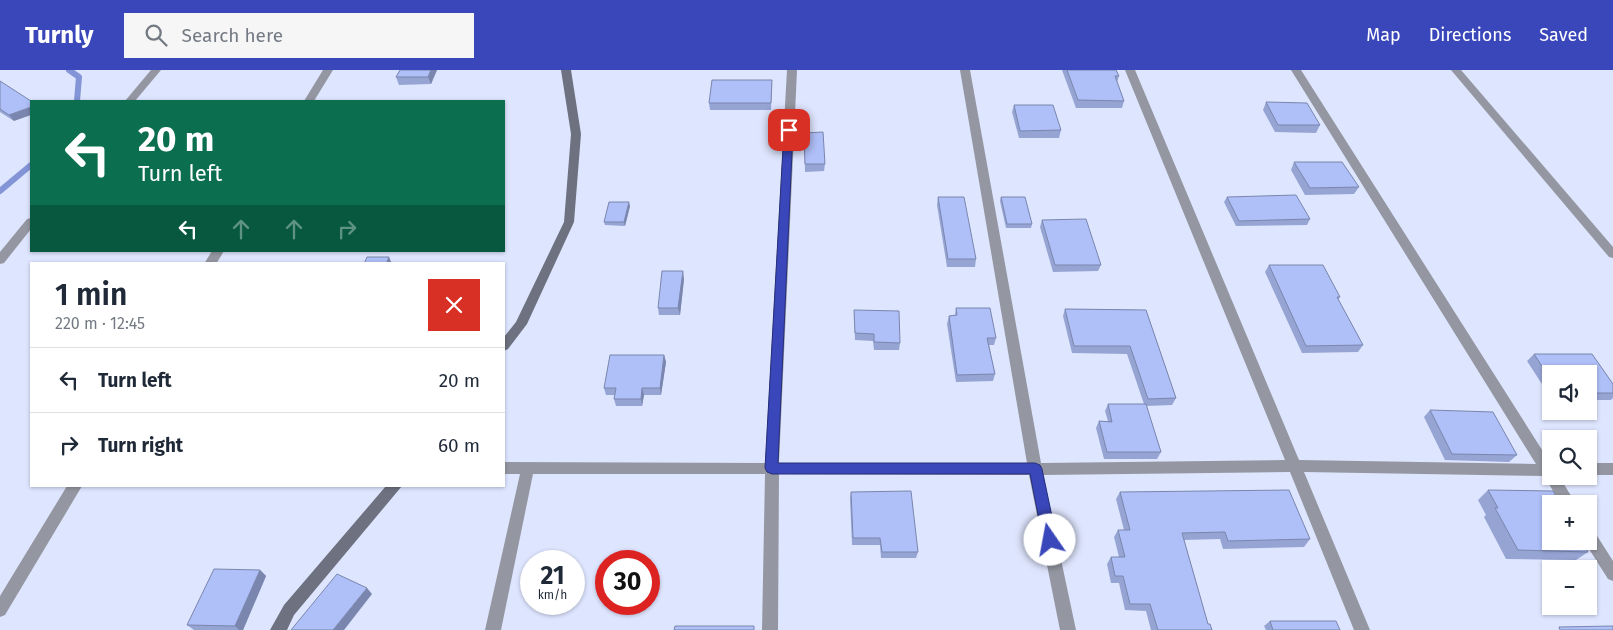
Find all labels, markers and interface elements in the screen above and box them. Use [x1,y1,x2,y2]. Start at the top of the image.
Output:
search box [124,13,474,58]
text: Turnly [25,21,94,49]
icon: search [142,21,170,49]
text: Search here [182,24,283,47]
text: Map [1366,24,1401,46]
text: Directions [1429,24,1511,46]
text: Saved [1539,24,1588,46]
pin [768,109,810,151]
icon: arrive [775,116,803,144]
text: 20 m [138,118,214,160]
icon: left [55,120,120,185]
text: Turn left [138,160,222,187]
icon: left [174,215,202,243]
icon: ahead [227,215,255,243]
icon: ahead [280,215,308,243]
icon: right [333,215,361,243]
text: 1 min [55,277,127,313]
button: close [428,279,480,331]
text: 220 m · 12:45 [55,314,145,333]
map controls [1542,365,1597,615]
button: sound [1542,365,1597,420]
icon: left [55,366,83,394]
text: Turn left [98,369,172,392]
text: 20 m [439,369,480,392]
button: search [1542,430,1597,485]
icon: right [55,431,83,459]
text: Turn right [98,434,183,457]
text: 60 m [438,434,480,457]
button: + [1542,495,1597,550]
position arrow [1023,513,1075,565]
speed limit sign: 30 [595,550,660,615]
button: − [1542,560,1597,615]
text: 21 [541,561,564,591]
text: km/h [538,588,567,602]

